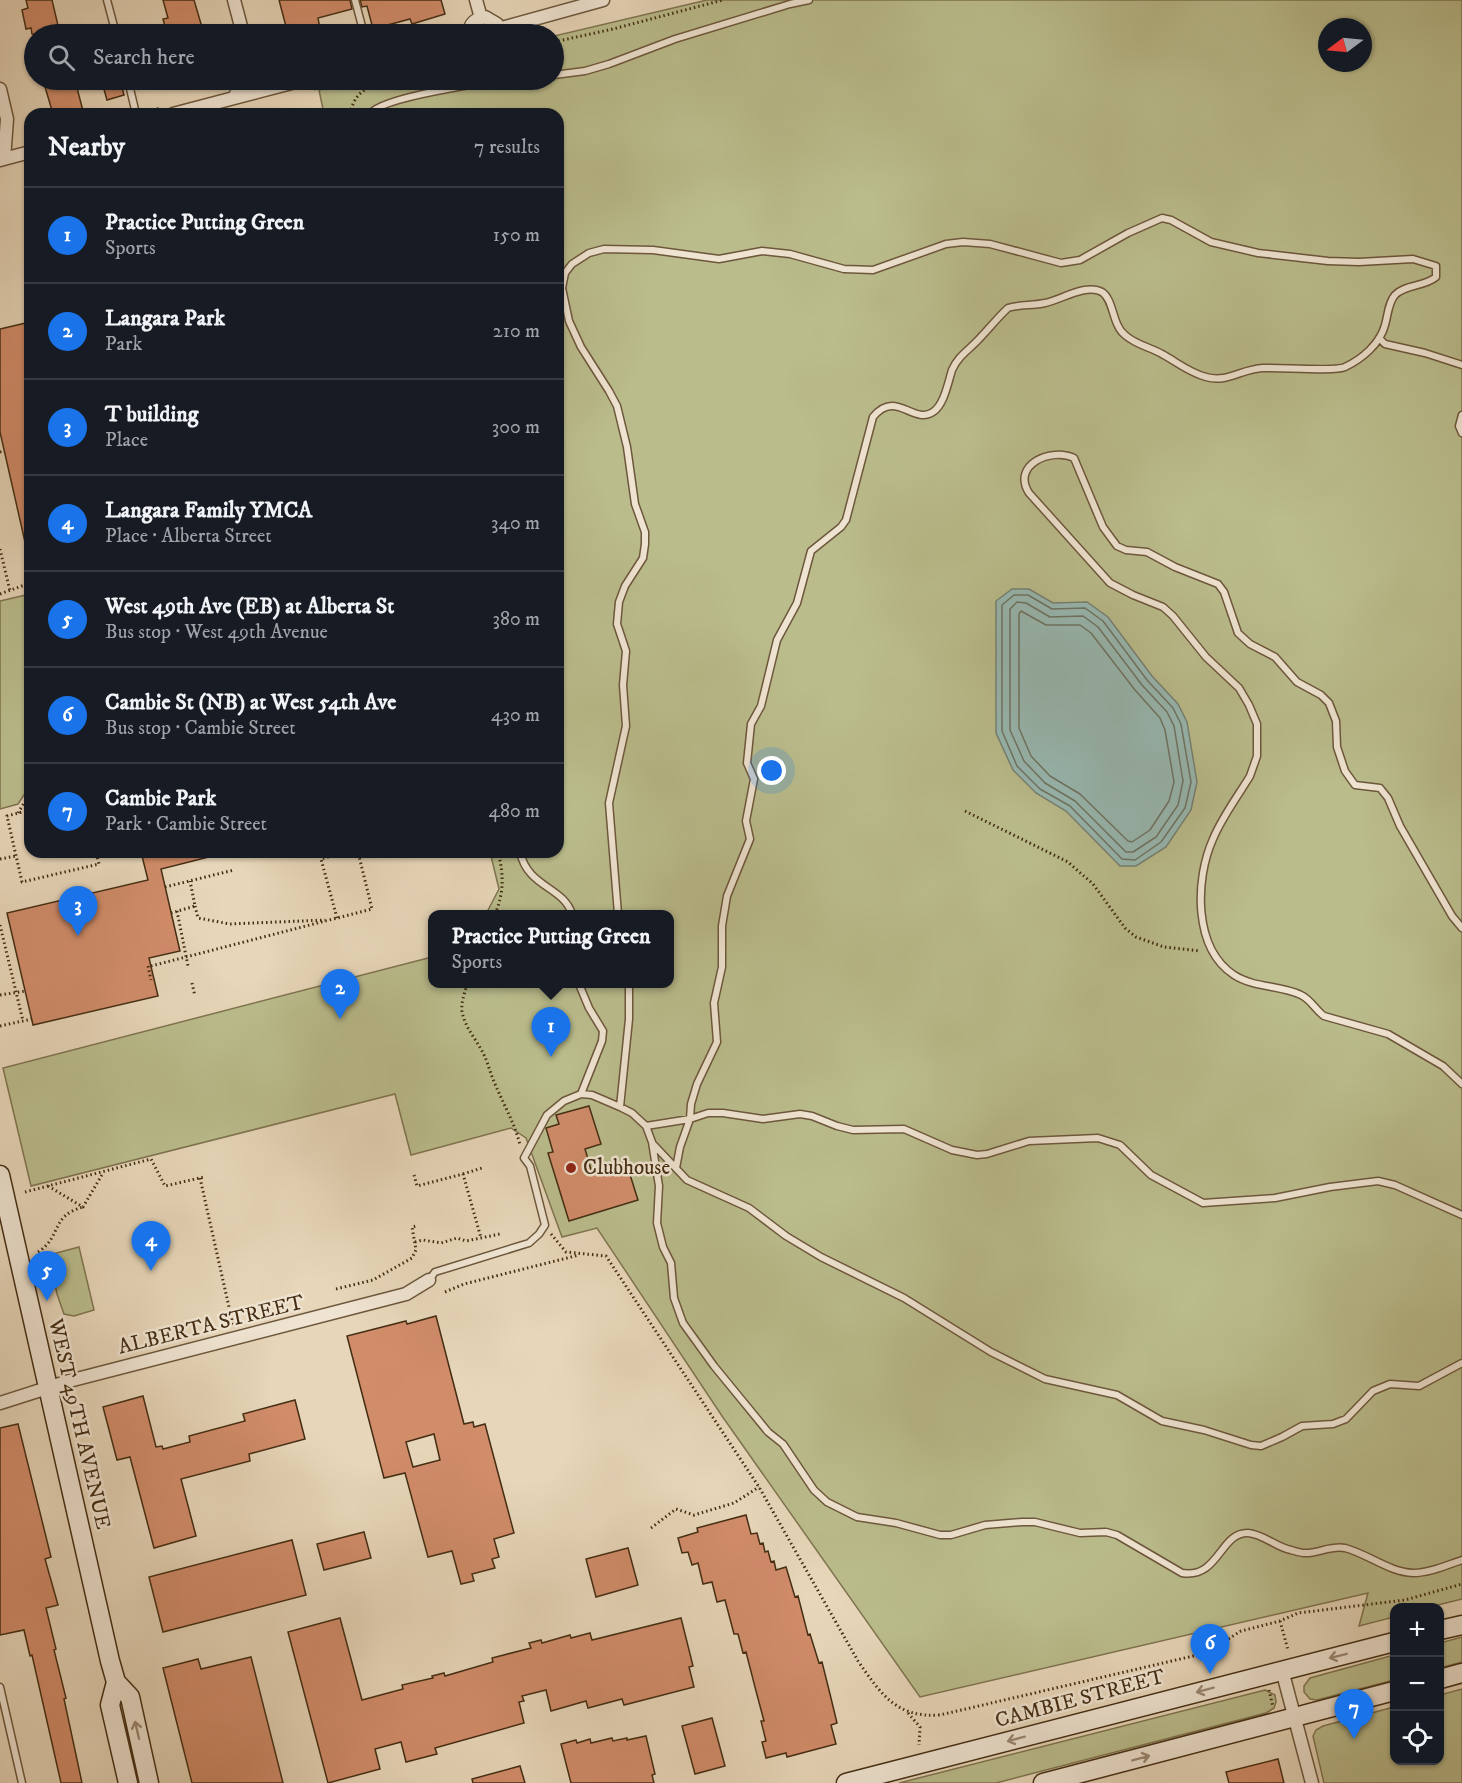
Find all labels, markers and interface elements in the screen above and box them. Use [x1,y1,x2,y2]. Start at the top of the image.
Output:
north arrow [1318,18,1372,72]
search box [24,24,564,90]
icon: search [45,41,78,74]
text: Search here [93,44,195,71]
text: Nearby [48,131,125,164]
text: 7 results [474,135,540,160]
text: Practice Putting Green [105,209,304,236]
text: 1 [64,223,71,248]
text: 150 m [493,223,540,248]
text: Sports [105,236,156,261]
text: Langara Park [105,305,225,332]
text: 2 [63,319,72,344]
text: 210 m [493,319,540,344]
text: Park [105,332,142,357]
text: T building [105,401,198,428]
text: 3 [64,415,71,440]
text: 300 m [492,415,540,440]
text: Place [105,428,148,453]
text: Langara Family YMCA [105,497,312,524]
text: 4 [62,511,73,536]
text: 340 m [491,511,540,536]
text: Place · Alberta Street [105,524,272,549]
text: West 49th Ave (EB) at Alberta St [105,593,394,620]
text: 5 [63,607,72,632]
text: 380 m [492,607,540,632]
text: Bus stop · West 49th Avenue [105,620,328,645]
text: Cambie St (NB) at West 54th Ave [105,689,396,716]
text: 6 [62,703,73,728]
text: 430 m [491,703,540,728]
text: Bus stop · Cambie Street [105,716,296,741]
your location [757,756,786,785]
text: Cambie Park [105,785,216,812]
text: 7 [62,799,73,824]
text: 480 m [488,799,540,824]
text: Park · Cambie Street [105,812,267,837]
pin: 3 [58,886,98,936]
popup [428,910,674,988]
text: Practice Putting Green [451,923,651,950]
text: Sports [451,950,502,975]
pin: 2 [320,970,360,1019]
pin: 1 [532,1008,570,1057]
place label: Clubhouse [583,1155,670,1181]
marker: Clubhouse [564,1161,578,1175]
pin: 4 [132,1222,170,1271]
pin: 5 [28,1252,66,1301]
street label: ALBERTA STREET [115,1289,307,1361]
street label: WEST 49TH AVENUE [42,1315,116,1532]
map controls [1390,1603,1444,1765]
button: + [1390,1603,1444,1657]
pin: 6 [1190,1624,1230,1674]
one-way arrow [1329,1650,1348,1662]
button: − [1390,1657,1444,1711]
street label: CAMBIE STREET [992,1664,1168,1734]
one-way arrow [1196,1684,1215,1696]
pin: 7 [1334,1690,1374,1739]
button: locate [1390,1711,1444,1765]
one-way arrow [131,1721,143,1740]
one-way arrow [1007,1733,1026,1745]
one-way arrow [1131,1751,1150,1763]

